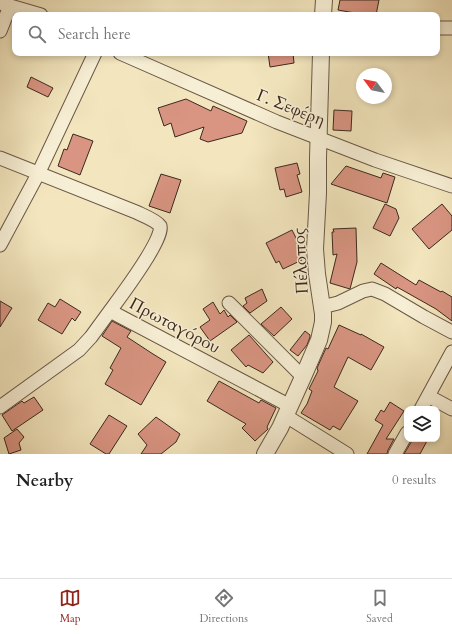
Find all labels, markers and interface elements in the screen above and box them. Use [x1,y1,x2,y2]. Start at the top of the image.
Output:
search box [12,12,440,56]
icon: search [26,23,48,45]
text: Search here [58,24,131,44]
north arrow [356,68,392,104]
street label: Γ. Σεφέρη [253,83,328,132]
street label: Πέλοπος [287,227,314,295]
street label: Πρωταγόρου [125,292,224,359]
map controls [404,406,440,442]
button: layers [404,406,440,442]
text: Nearby [16,469,73,492]
text: 0 results [392,471,436,489]
tab: Map [59,587,81,626]
tab: Directions [199,587,248,626]
tab: Saved [366,587,393,626]

